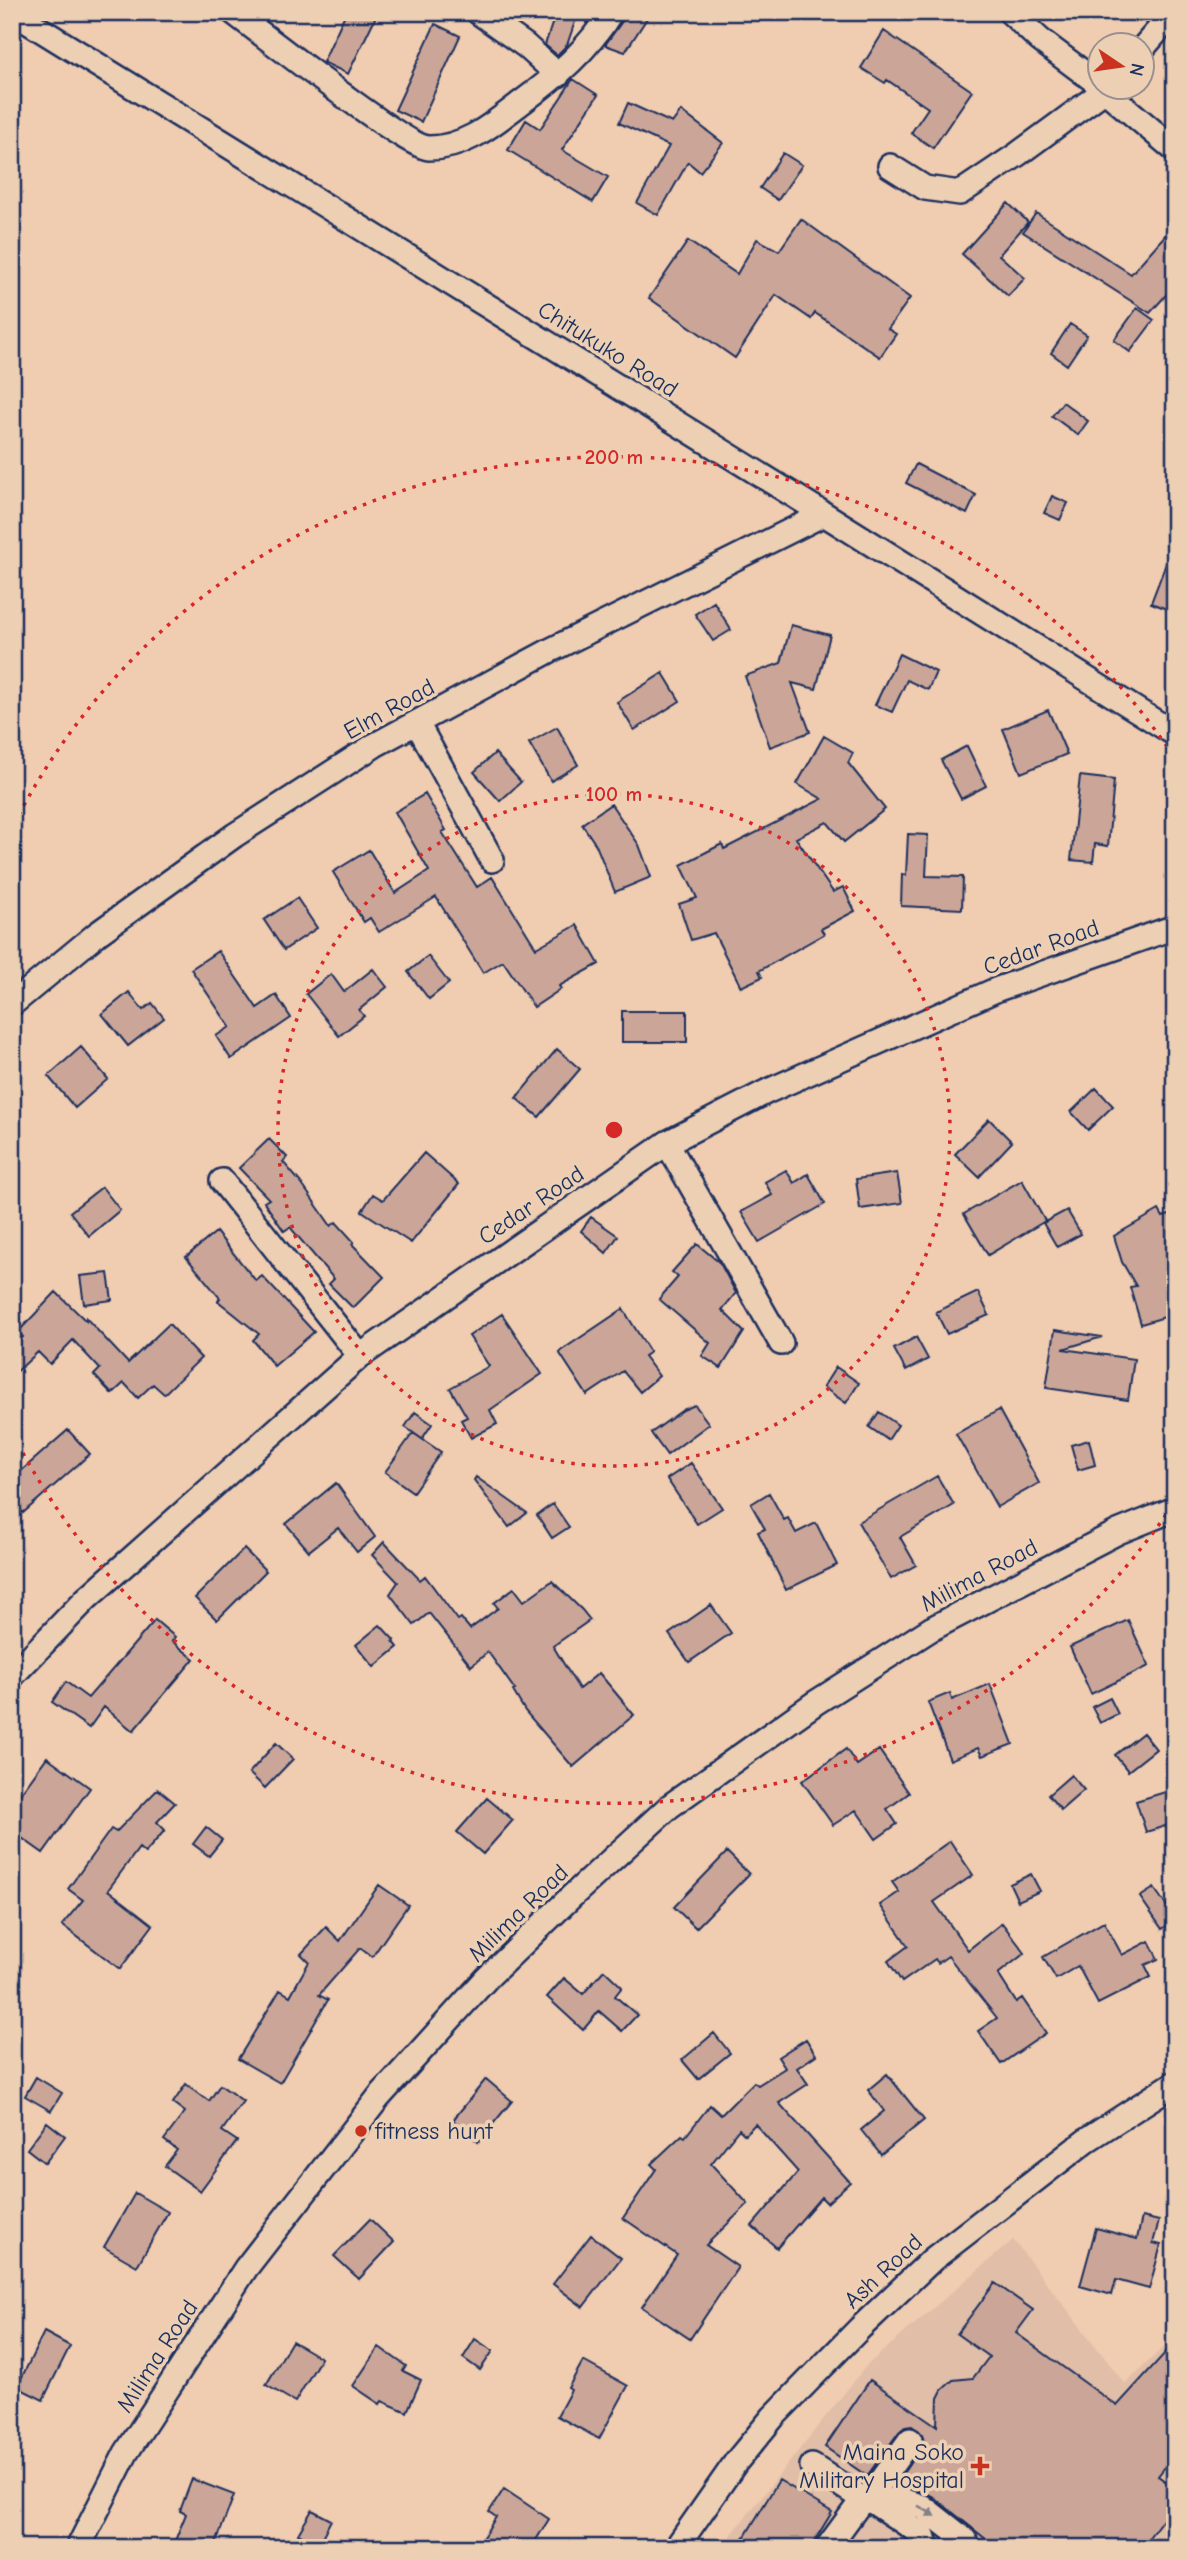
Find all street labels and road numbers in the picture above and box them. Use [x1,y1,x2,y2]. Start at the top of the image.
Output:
street label: Chitukuko Road [533,295,683,403]
street label: Elm Road [339,673,439,745]
street label: Cedar Road [979,913,1103,981]
street label: Cedar Road [473,1159,589,1251]
street label: Milima Road [916,1533,1042,1617]
street label: Milima Road [462,1858,574,1968]
street label: Ash Road [838,2228,928,2314]
street label: Milima Road [110,2295,204,2417]

